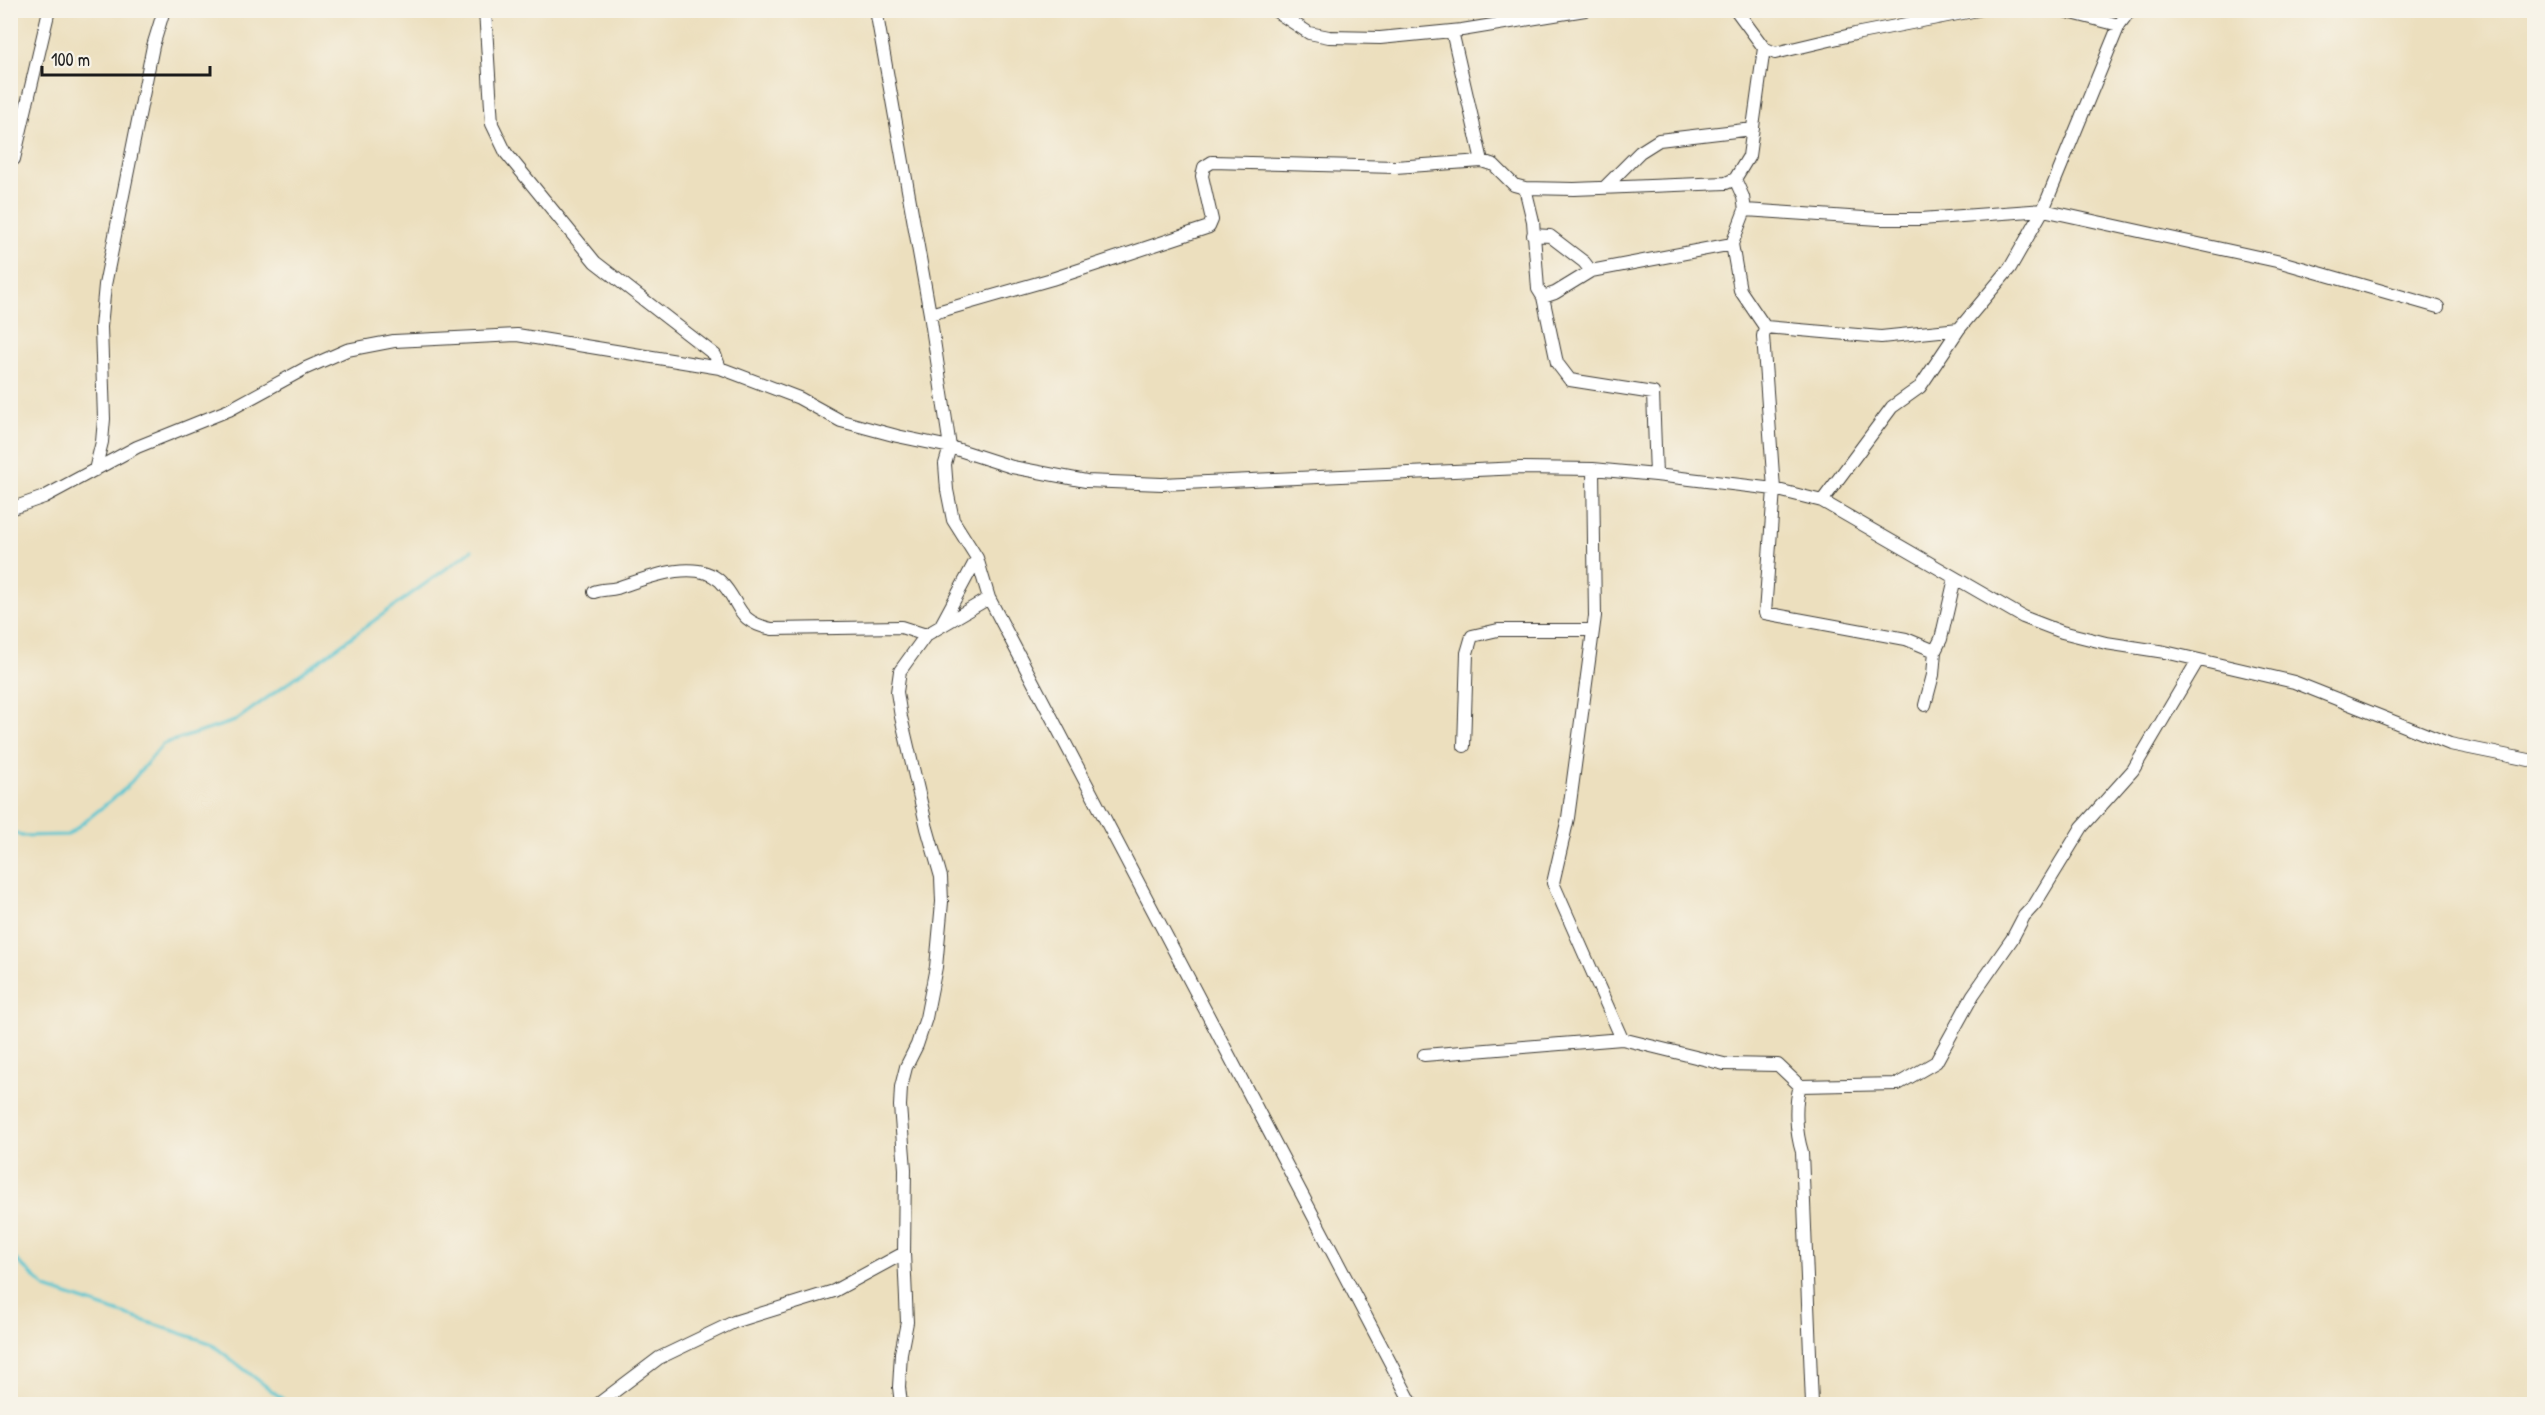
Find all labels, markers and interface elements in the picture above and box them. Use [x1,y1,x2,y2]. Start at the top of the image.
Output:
scale bar [42,39,210,77]
text: 100 m [51,47,90,72]

